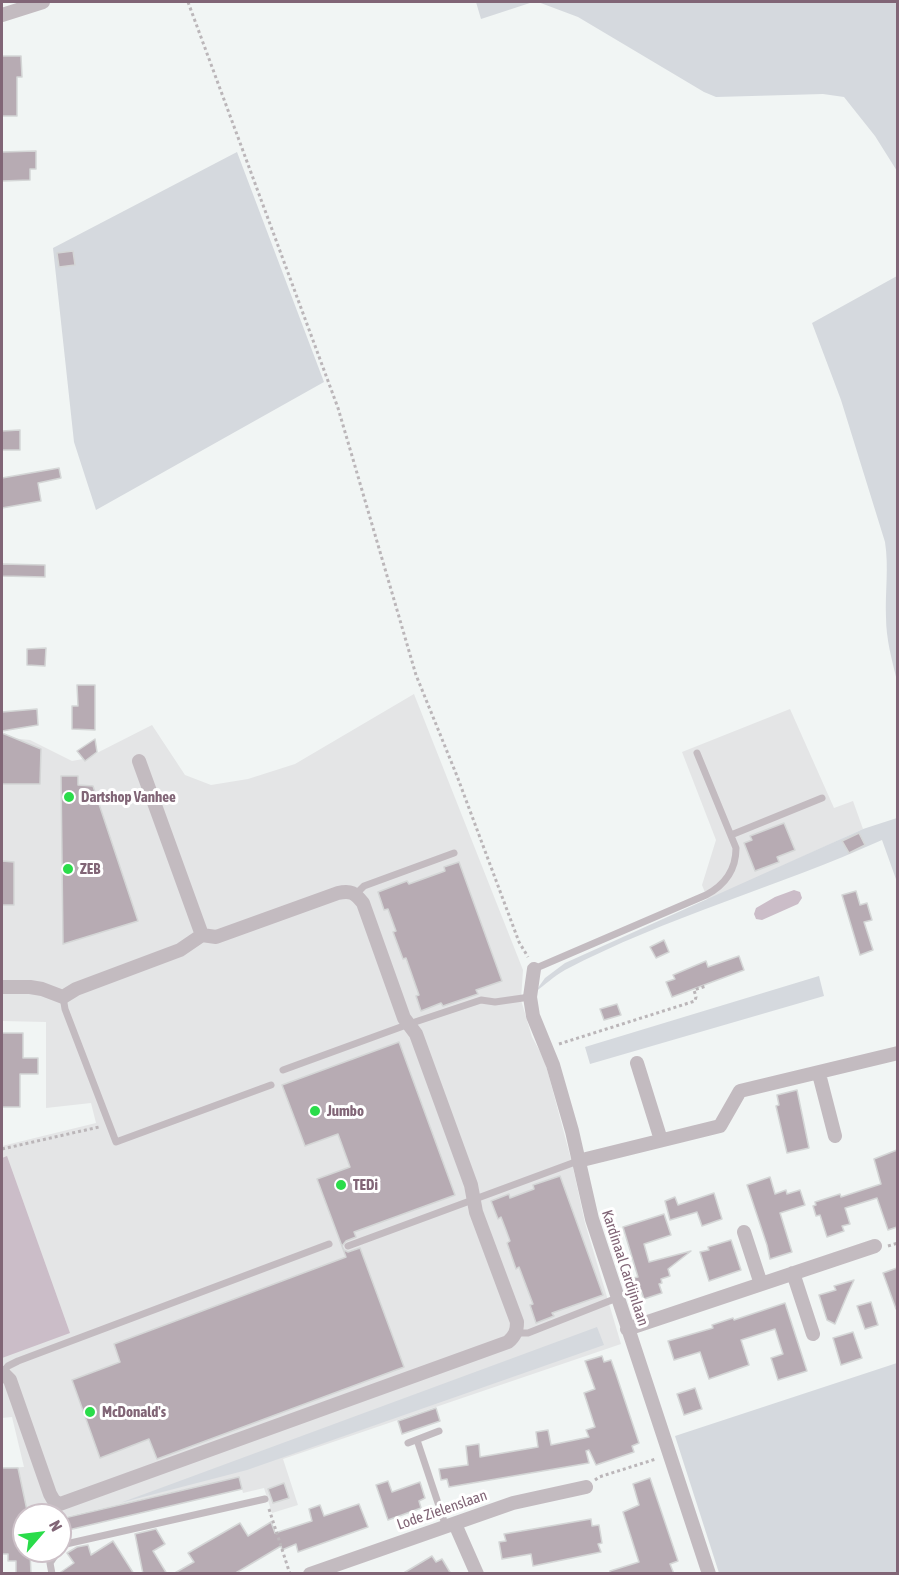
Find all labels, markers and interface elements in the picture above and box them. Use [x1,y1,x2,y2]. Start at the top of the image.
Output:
place label: Dartshop Vanhee [81,788,176,806]
marker: Dartshop Vanhee [62,790,76,804]
place label: ZEB [80,860,100,878]
marker: ZEB [61,862,75,876]
place label: Jumbo [327,1102,364,1120]
marker: Jumbo [308,1104,322,1118]
place label: TEDi [353,1176,378,1194]
marker: TEDi [334,1178,348,1192]
street label: Kardinaal Cardijnlaan [598,1208,652,1328]
place label: McDonald's [102,1403,166,1421]
marker: McDonald's [83,1405,97,1419]
street label: Lode Zielenslaan [395,1486,489,1534]
north arrow [12,1503,72,1563]
text: N [46,1517,66,1534]

